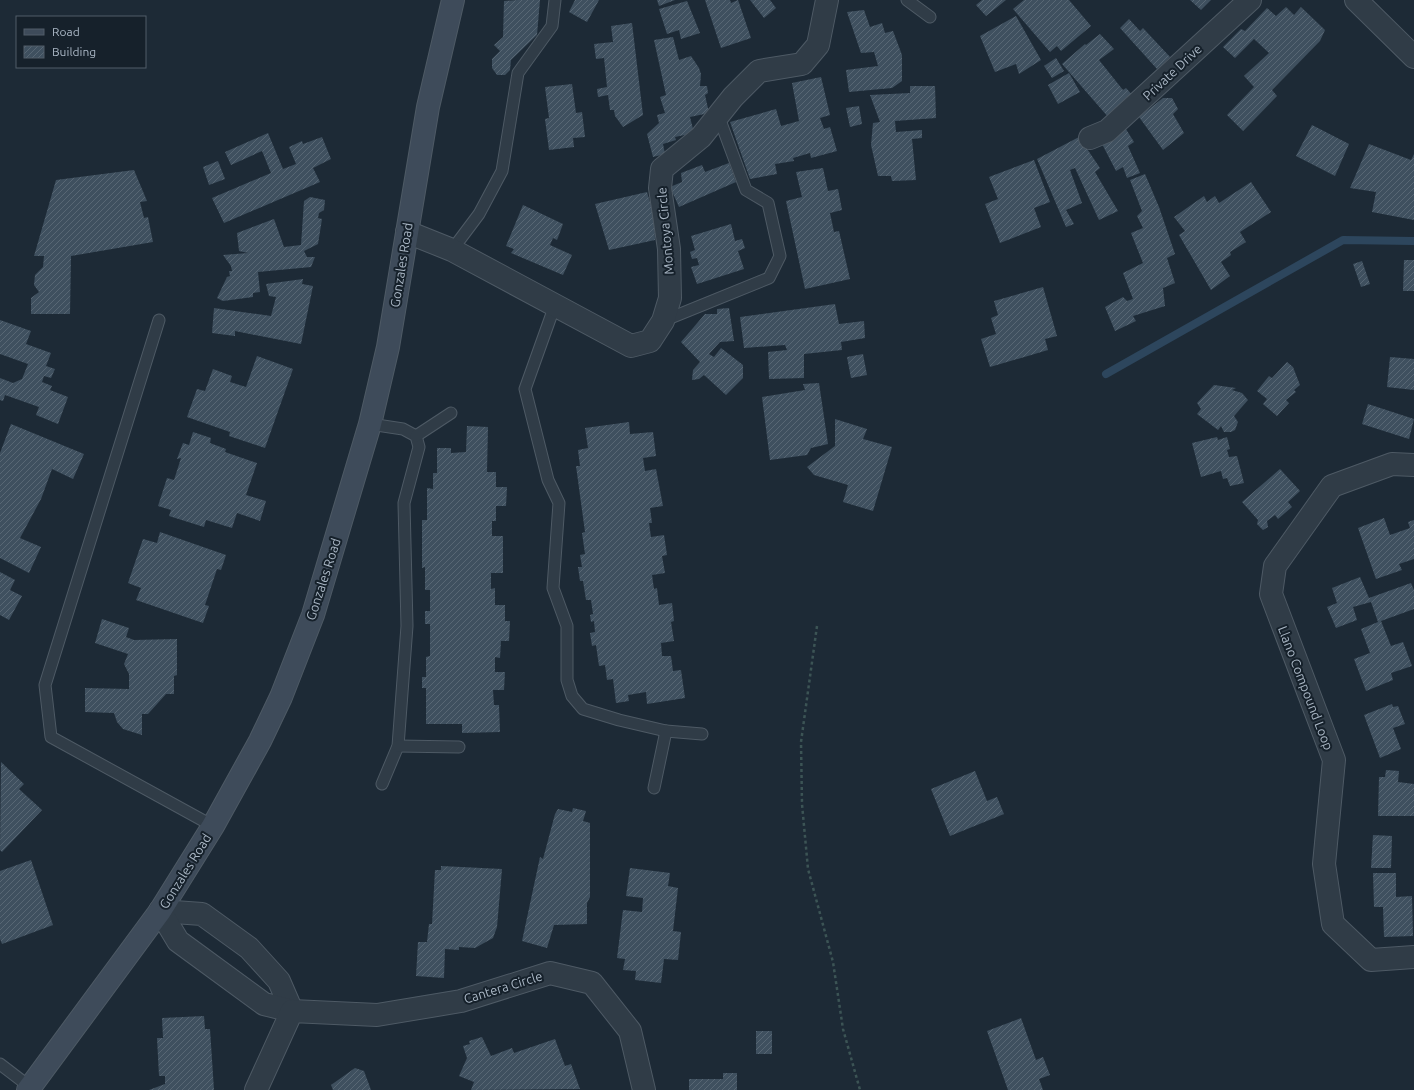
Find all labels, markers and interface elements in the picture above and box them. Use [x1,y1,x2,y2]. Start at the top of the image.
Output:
legend [16,16,146,68]
text: Road [52,25,80,38]
street label: Private Drive [1140,41,1204,103]
text: Building [52,45,96,58]
street label: Montoya Circle [654,187,676,275]
street label: Gonzales Road [387,222,415,308]
street label: Gonzales Road [303,536,343,622]
street label: Llano Compound Loop [1276,624,1336,752]
street label: Gonzales Road [156,831,214,911]
street label: Cantera Circle [462,968,544,1006]

